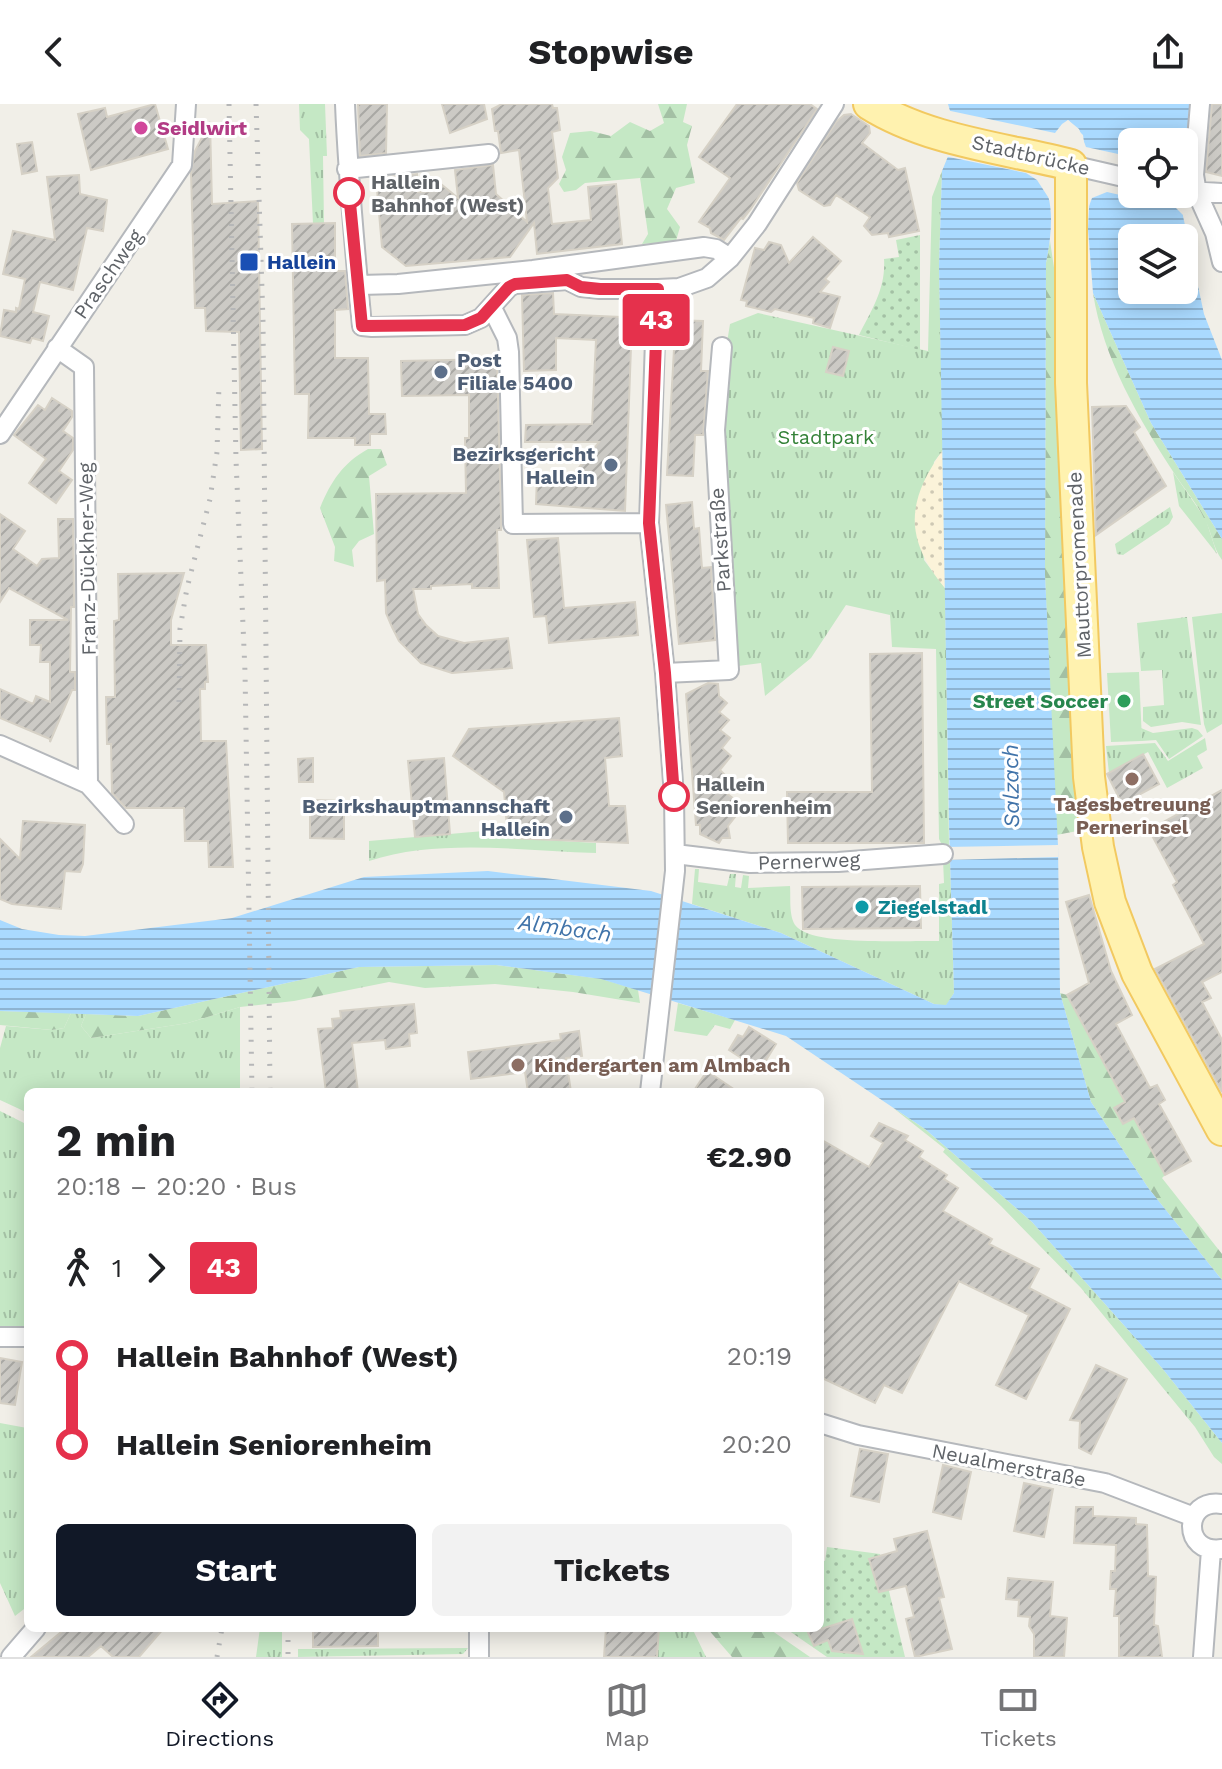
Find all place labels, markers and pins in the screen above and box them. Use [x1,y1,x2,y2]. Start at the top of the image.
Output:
place label: Seidlwirt [157,116,247,140]
marker: Seidlwirt [132,119,150,137]
place label: Hallein Bahnhof (West) [371,170,524,217]
marker: Hallein Bahnhof (West) [334,178,364,208]
place label: Hallein [267,250,336,274]
marker: Hallein [238,251,260,273]
place label: Post Filiale 5400 [457,348,573,395]
marker: Post Filiale 5400 [432,363,450,381]
place label: Bezirksgericht Hallein [452,442,595,489]
marker: Bezirksgericht Hallein [602,456,620,474]
place label: Street Soccer [973,689,1108,713]
marker: Street Soccer [1115,692,1133,710]
marker: Tagesbetreuung Pernerinsel [1123,770,1141,788]
place label: Hallein Seniorenheim [696,772,832,819]
marker: Hallein Seniorenheim [659,781,689,811]
place label: Tagesbetreuung Pernerinsel [1053,792,1212,839]
place label: Bezirkshauptmannschaft Hallein [302,794,550,841]
marker: Bezirkshauptmannschaft Hallein [557,808,575,826]
place label: Ziegelstadl [878,895,988,919]
marker: Ziegelstadl [853,898,871,916]
place label: Kindergarten am Almbach [534,1053,790,1077]
marker: Kindergarten am Almbach [509,1056,527,1074]

